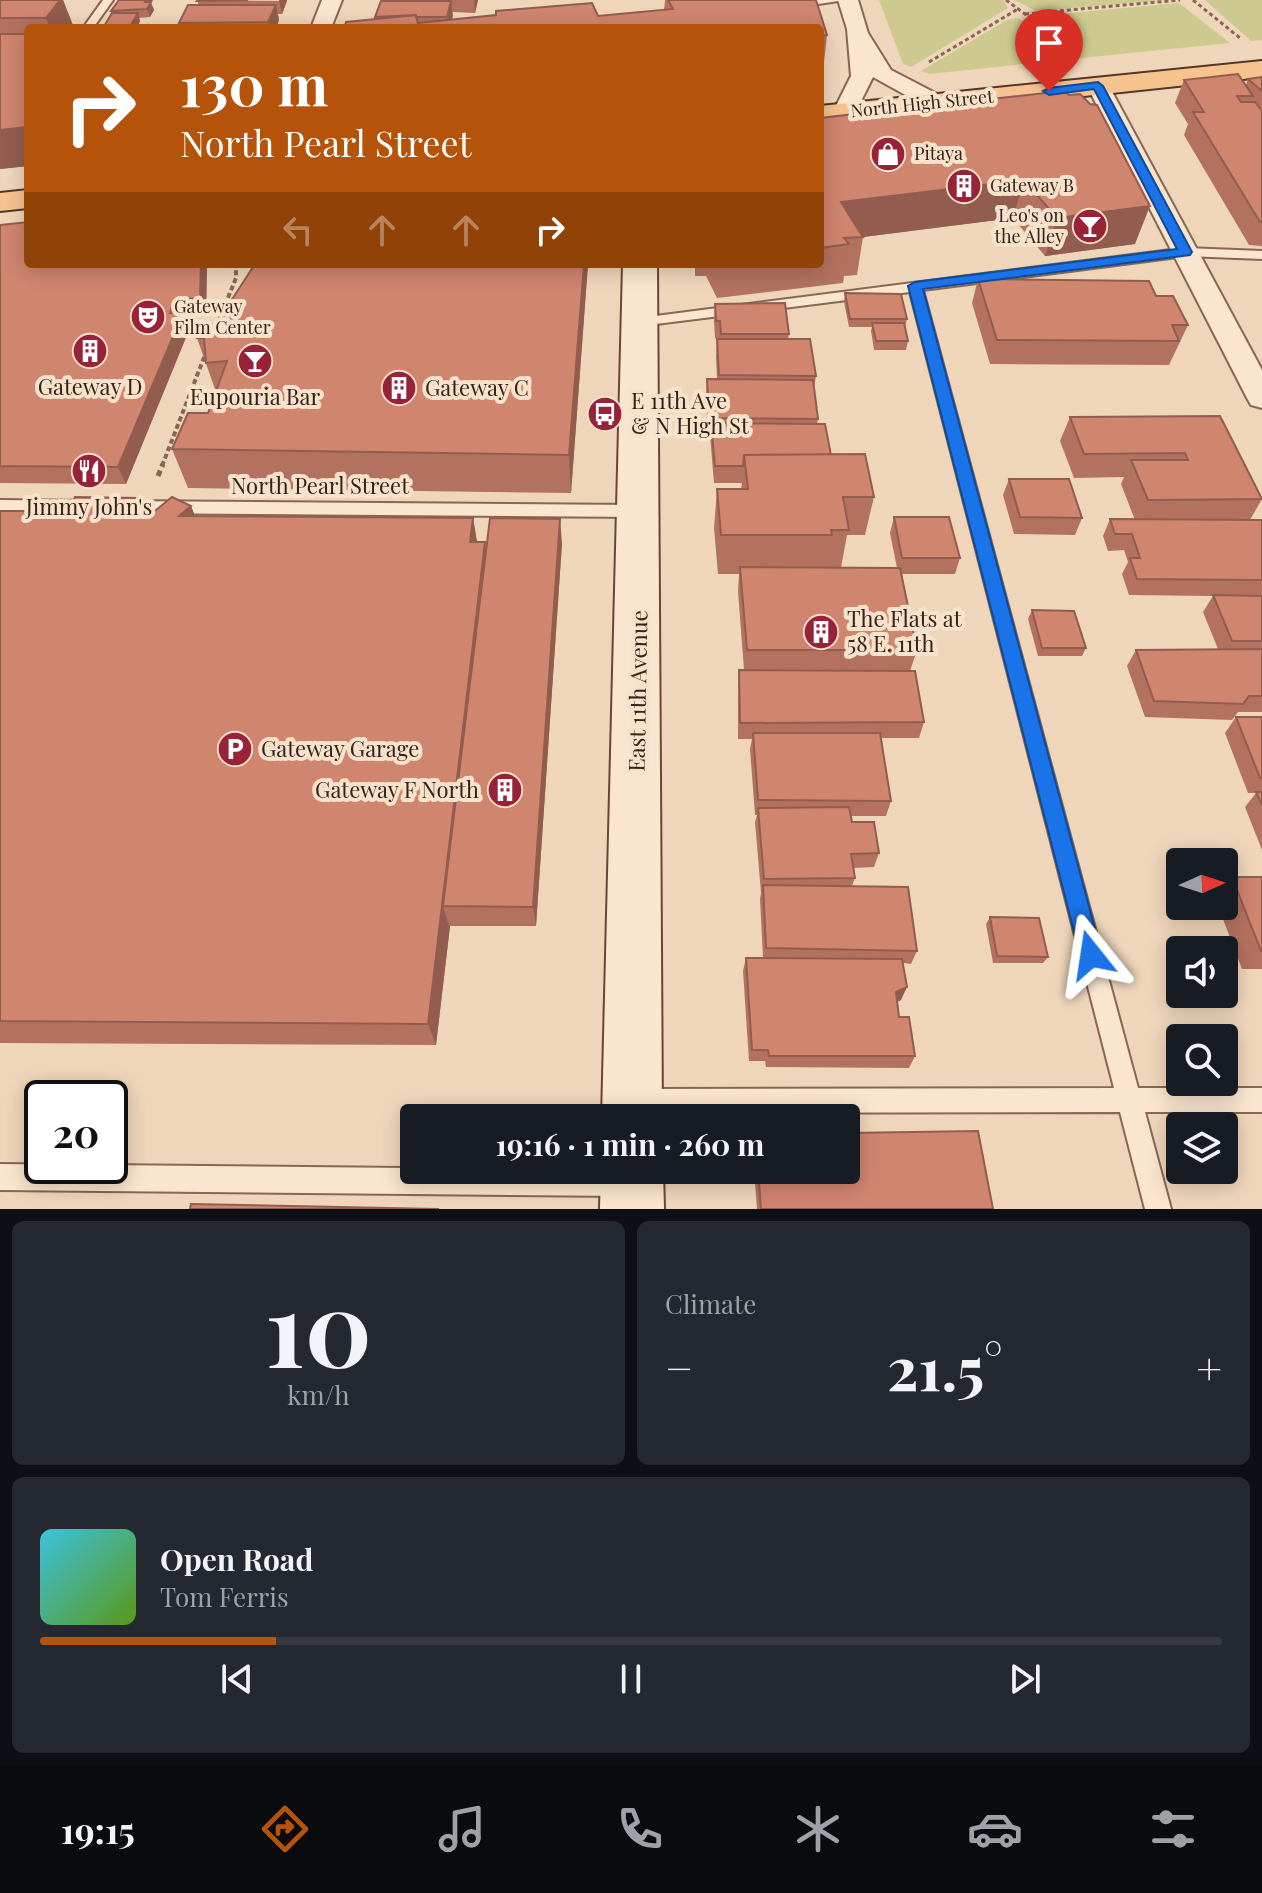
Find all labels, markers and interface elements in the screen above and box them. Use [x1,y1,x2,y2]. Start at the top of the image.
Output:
pin [1015,9,1083,91]
icon: arrive [1027,21,1071,65]
text: 130 m [180,46,328,121]
icon: right [48,56,152,160]
street label: North High Street [849,84,995,122]
text: North Pearl Street [180,118,471,166]
shop icon: Pitaya [869,135,907,173]
place label: Pitaya [914,141,963,165]
building icon: Gateway B [945,167,983,205]
place label: Gateway B [990,173,1074,197]
place label: Leo's on the Alley [995,203,1064,248]
bar icon: Leo's on the Alley [1071,207,1109,245]
icon: left [276,208,320,252]
icon: ahead [360,208,404,252]
icon: ahead [444,208,488,252]
icon: right [528,208,572,252]
place label: Gateway Film Center [174,294,271,339]
theatre icon: Gateway Film Center [129,298,167,336]
building icon: Gateway D [71,332,109,370]
bar icon: Eupouria Bar [236,342,274,380]
building icon: Gateway C [380,369,418,407]
place label: Gateway D [38,371,142,401]
place label: Gateway C [425,372,529,402]
place label: Eupouria Bar [190,381,321,411]
place label: E 11th Ave & N High St [631,385,750,440]
bus stop icon: E 11th Ave & N High St [586,395,624,433]
restaurant icon: Jimmy John's [70,452,108,490]
street label: North Pearl Street [231,470,410,500]
place label: Jimmy John's [25,491,152,521]
place label: The Flats at 58 E. 11th [847,603,963,658]
street label: East 11th Avenue [621,610,653,772]
building icon: The Flats at 58 E. 11th [802,613,840,651]
parking icon: Gateway Garage [216,730,254,768]
place label: Gateway Garage [261,733,419,763]
building icon: Gateway F North [486,771,524,809]
place label: Gateway F North [315,774,479,804]
north arrow [1166,848,1238,920]
map controls [1166,848,1238,1184]
position arrow [1049,913,1133,997]
button: sound [1166,936,1238,1008]
button: search [1166,1024,1238,1096]
speed limit sign: 20 [24,1080,128,1184]
button: layers [1166,1112,1238,1184]
text: 19:16 · 1 min · 260 m [495,1124,765,1164]
text: 10 [265,1255,372,1394]
text: Climate [665,1286,756,1321]
text: 21.5° [887,1326,1003,1406]
text: − [665,1337,693,1396]
text: + [1196,1337,1222,1396]
text: km/h [287,1377,350,1412]
text: Open Road [160,1539,313,1579]
text: Tom Ferris [160,1579,289,1614]
icon: previous [215,1657,259,1701]
icon: pause [609,1657,653,1701]
icon: next [1003,1657,1047,1701]
icon: directions [257,1801,313,1857]
icon: music [434,1801,490,1857]
icon: phone [612,1801,668,1857]
icon: climate [790,1801,846,1857]
icon: car [967,1801,1023,1857]
icon: filters [1145,1801,1201,1857]
text: 19:15 [61,1805,135,1853]

